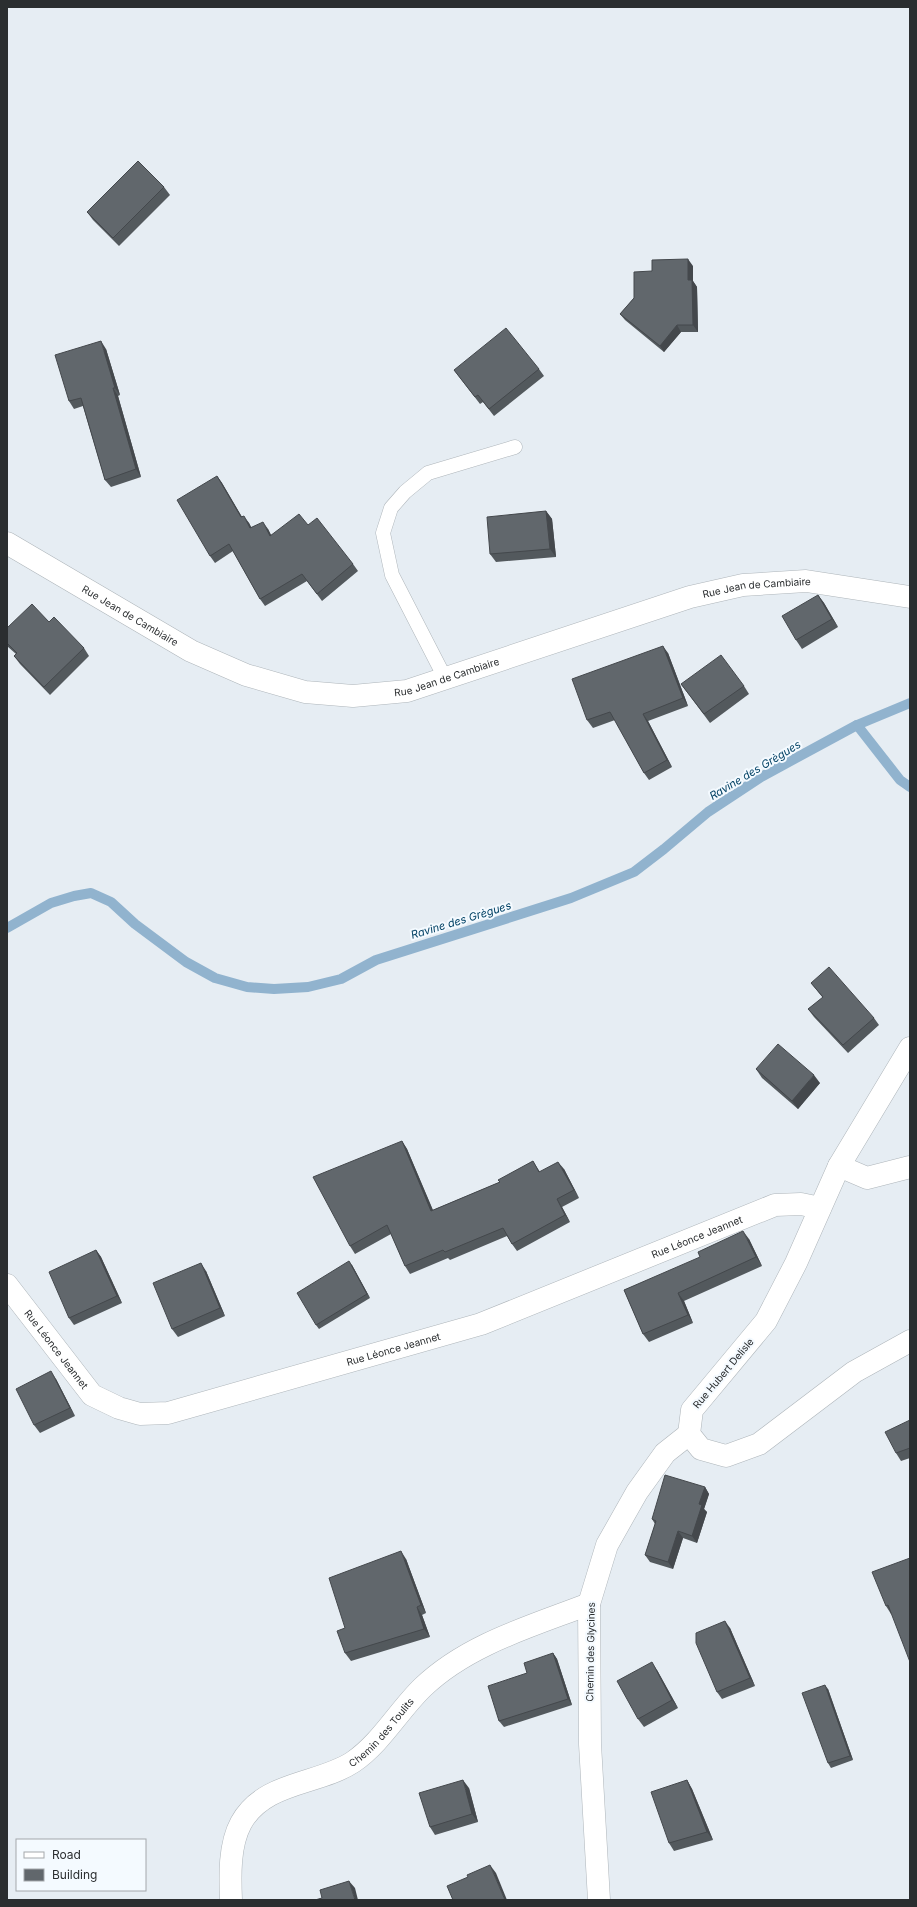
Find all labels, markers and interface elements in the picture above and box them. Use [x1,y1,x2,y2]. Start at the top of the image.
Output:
street label: Rue Jean de Cambiaire [701,575,812,600]
street label: Rue Jean de Cambiaire [80,582,181,648]
street label: Rue Jean de Cambiaire [394,655,501,698]
water label: Ravine des Grègues [707,737,803,803]
water label: Ravine des Grègues [409,898,513,942]
street label: Rue Léonce Jeannet [650,1213,745,1260]
street label: Rue Léonce Jeannet [22,1307,91,1392]
street label: Rue Léonce Jeannet [345,1330,442,1368]
street label: Rue Hubert Delisle [690,1335,756,1410]
street label: Chemin des Glycines [583,1602,597,1702]
street label: Chemin des Toulits [346,1695,416,1769]
legend [16,1839,146,1891]
text: Road [52,1847,81,1862]
text: Building [52,1867,97,1882]

